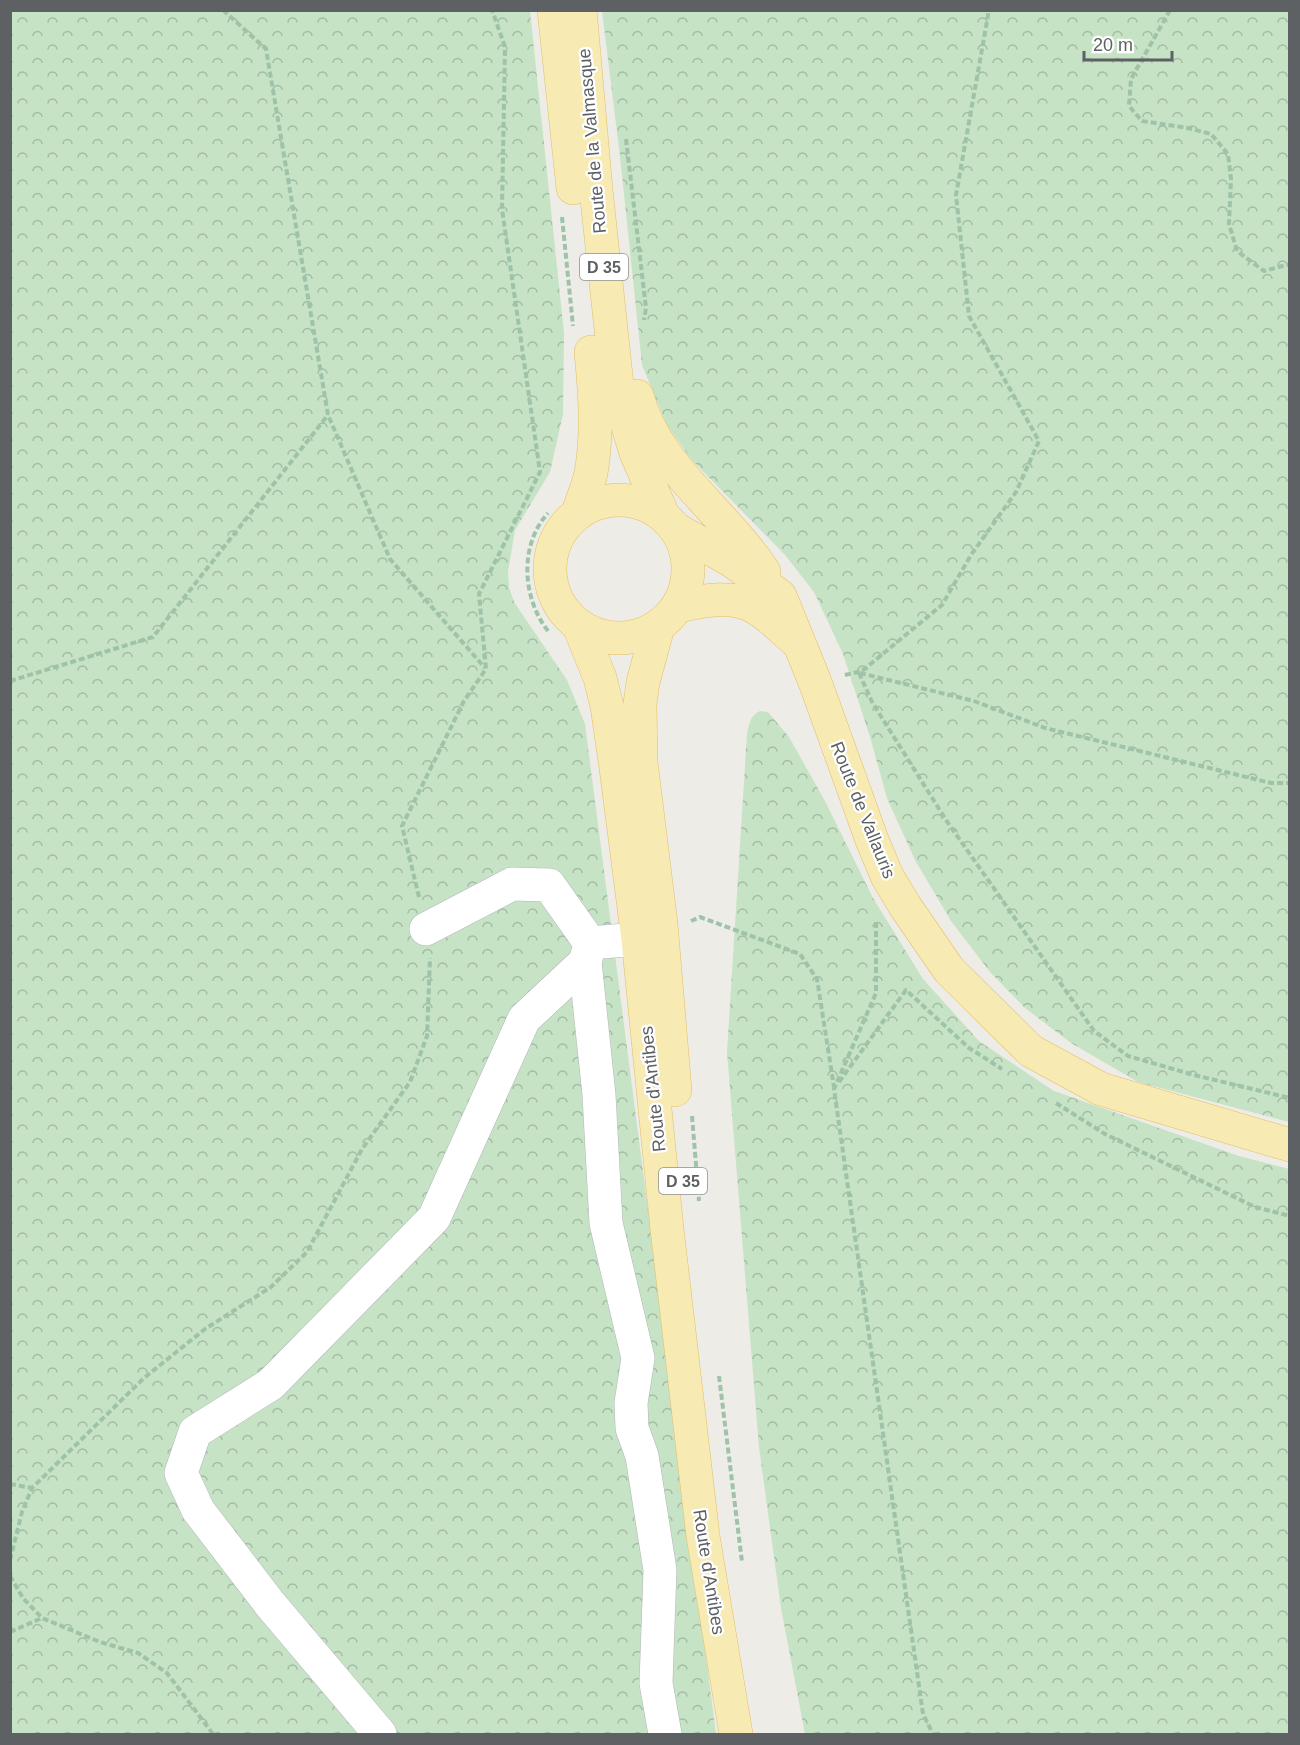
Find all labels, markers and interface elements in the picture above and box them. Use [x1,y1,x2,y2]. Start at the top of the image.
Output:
scale bar [1084,24,1172,62]
text: 20 m [1093,35,1133,55]
street label: Route de la Valmasque [574,48,610,234]
road number: D 35 [580,254,628,280]
street label: Route de Vallauris [826,739,900,881]
street label: Route d'Antibes [636,1025,670,1153]
road number: D 35 [659,1168,707,1194]
street label: Route d'Antibes [689,1508,729,1636]

